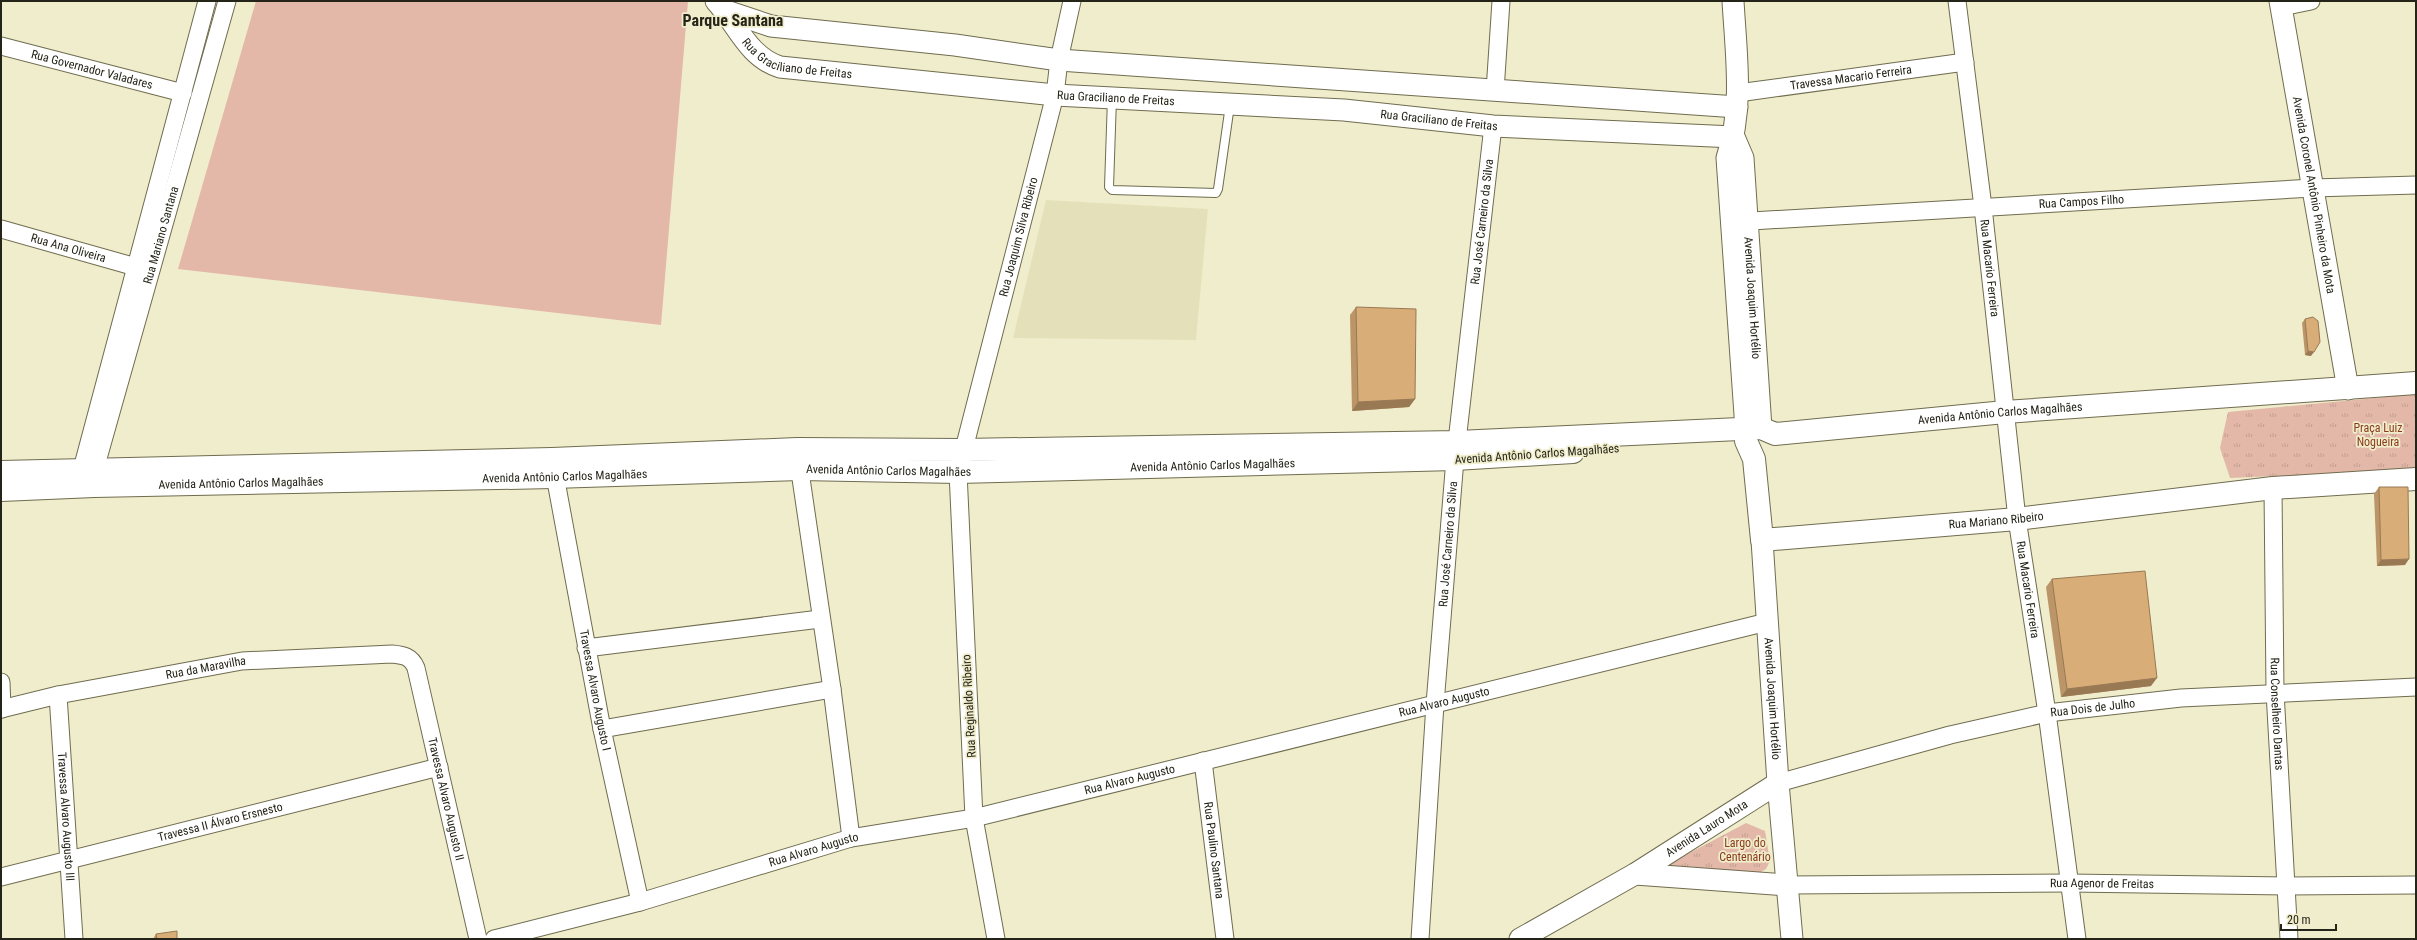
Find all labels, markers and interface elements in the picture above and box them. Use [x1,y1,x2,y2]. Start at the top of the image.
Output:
district label: Parque Santana [683,11,784,30]
street label: Rua Graciliano de Freitas [739,35,853,81]
street label: Rua Governador Valadares [30,47,154,92]
street label: Travessa Macario Ferreira [1789,62,1913,93]
street label: Rua Graciliano de Freitas [1057,88,1175,108]
street label: Avenida Coronel Antônio Pinheiro da Mota [2290,95,2338,295]
street label: Rua Graciliano de Freitas [1380,107,1498,133]
street label: Rua José Carneiro da Silva [1468,158,1496,285]
street label: Rua Joaquim Silva Ribeiro [996,176,1041,298]
street label: Rua Mariano Santana [141,184,181,286]
street label: Rua Campos Filho [2038,192,2125,211]
street label: Rua Macario Ferreira [1977,218,2002,318]
street label: Rua Ana Oliveira [29,231,108,265]
street label: Avenida Joaquim Hortélio [1741,236,1763,359]
street label: Avenida Antônio Carlos Magalhães [1917,400,2083,427]
park label: Praça Luiz Nogueira [2353,421,2403,449]
street label: Avenida Antônio Carlos Magalhães [1454,441,1620,467]
street label: Avenida Antônio Carlos Magalhães [1130,456,1295,474]
street label: Avenida Antônio Carlos Magalhães [806,462,971,479]
street label: Avenida Antônio Carlos Magalhães [482,467,648,485]
street label: Avenida Antônio Carlos Magalhães [158,475,324,492]
street label: Rua José Carneiro da Silva [1436,480,1460,607]
street label: Rua Mariano Ribeiro [1948,509,2044,532]
street label: Rua Macario Ferreira [2014,540,2042,639]
street label: Travessa Alvaro Augusto I [577,628,614,752]
street label: Avenida Joaquim Hortélio [1761,637,1783,760]
street label: Rua da Maravilha [165,654,246,682]
street label: Rua Reginaldo Ribeiro [959,654,979,758]
street label: Rua Conselheiro Dantas [2268,657,2286,771]
street label: Rua Alvaro Augusto [1397,684,1491,720]
street label: Rua Dois de Julho [2050,696,2136,720]
street label: Travessa Alvaro Augusto II [425,736,467,862]
street label: Travessa Alvaro Augusto III [55,752,77,882]
street label: Rua Alvaro Augusto [1083,762,1176,797]
street label: Avenida Lauro Mota [1663,797,1750,860]
street label: Travessa II Álvaro Ersnesto [156,800,284,844]
street label: Rua Paulino Santana [1201,801,1227,900]
street label: Rua Alvaro Augusto [767,830,859,870]
park label: Largo do Centenário [1719,836,1771,864]
street label: Rua Agenor de Freitas [2050,876,2154,891]
scale bar [2281,906,2336,932]
text: 20 m [2287,913,2311,927]

